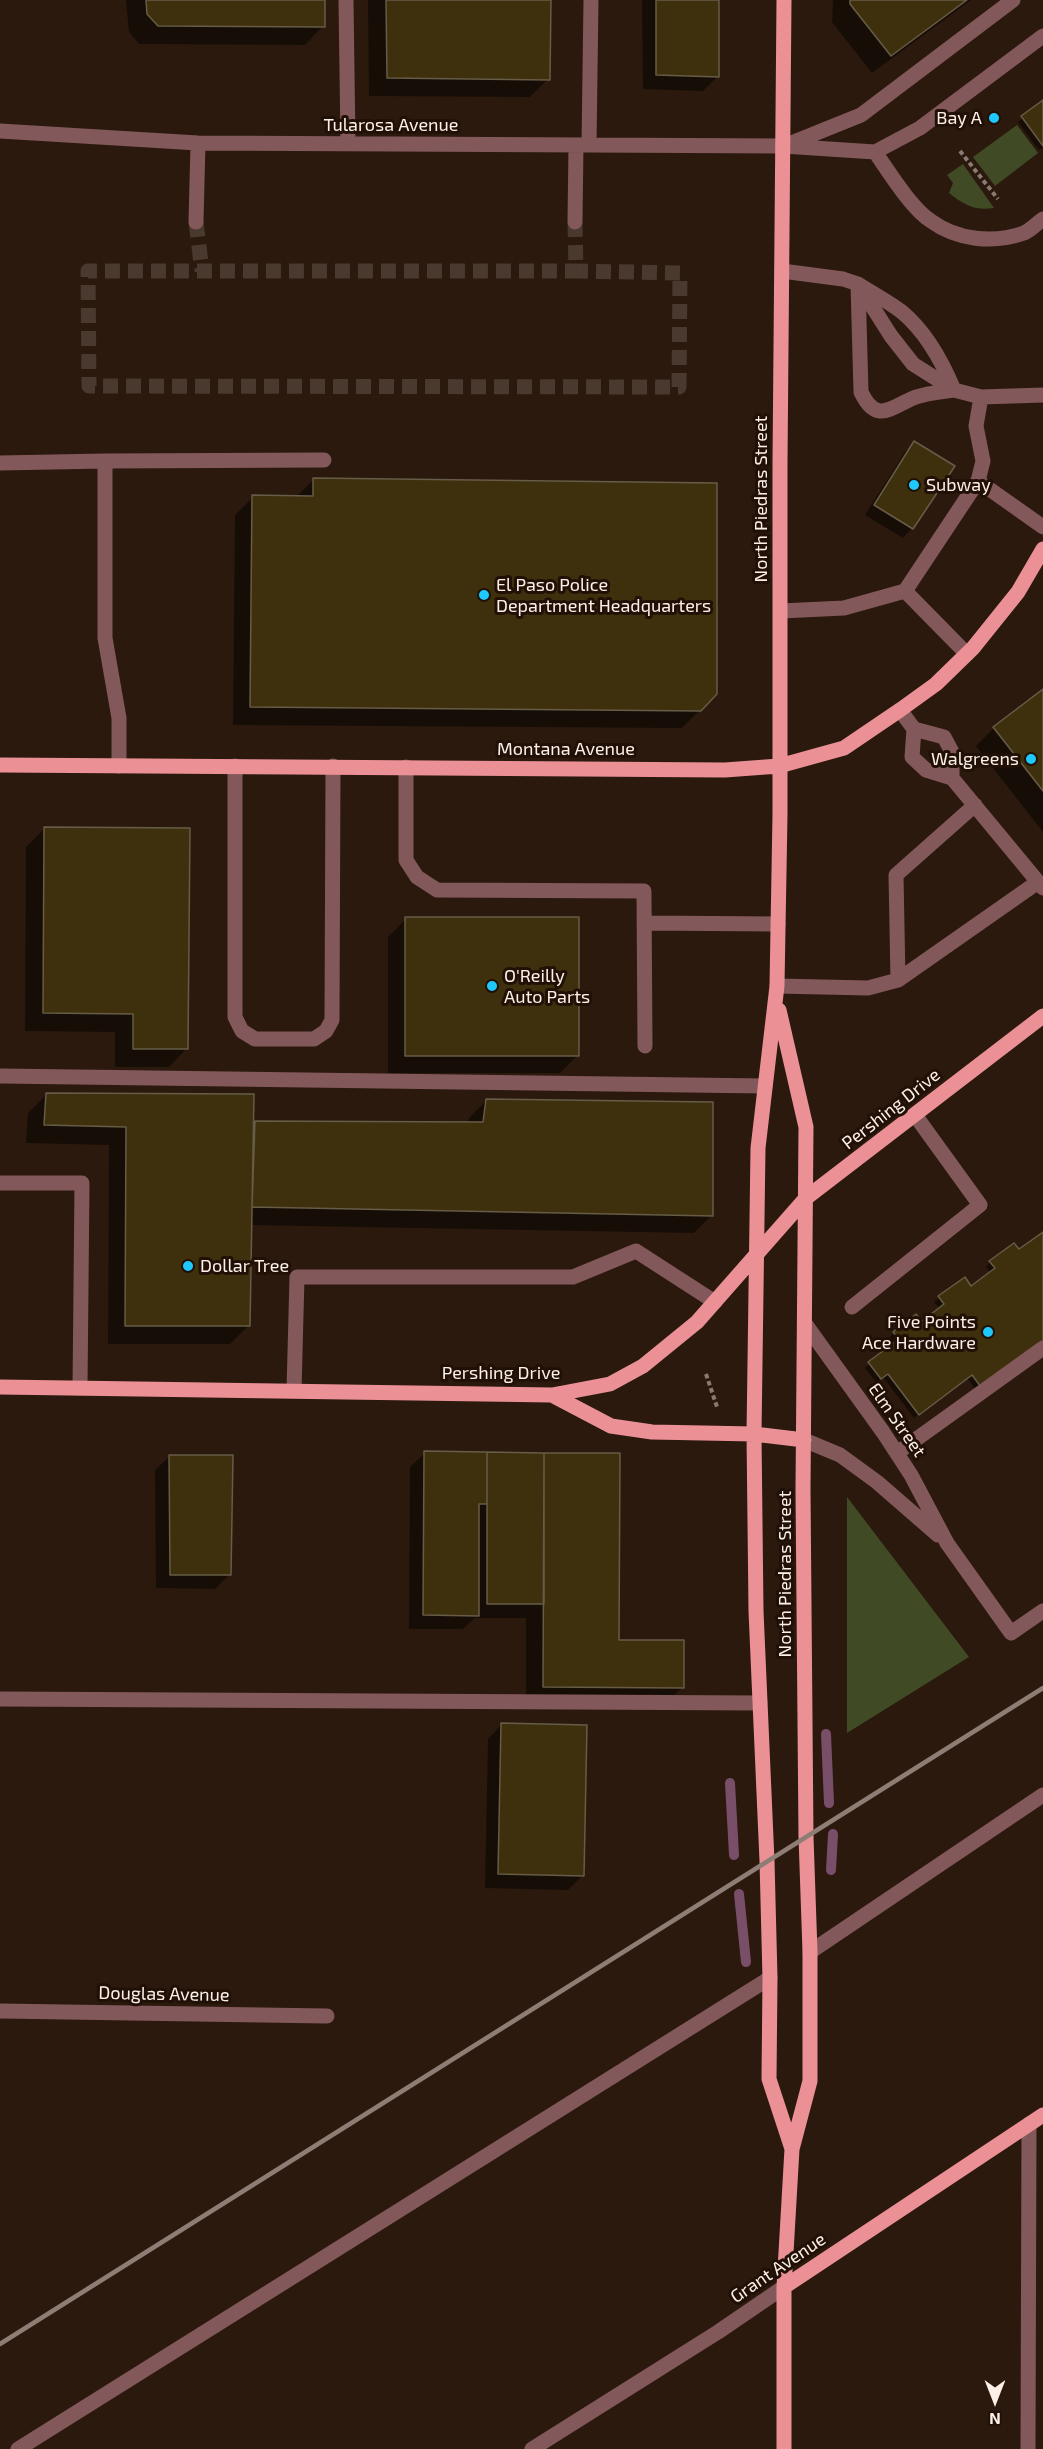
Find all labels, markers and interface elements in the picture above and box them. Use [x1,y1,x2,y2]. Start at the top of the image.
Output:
place label: Bay A [936,107,982,129]
marker: Bay A [987,111,1001,125]
street label: Tularosa Avenue [324,114,458,136]
street label: North Piedras Street [750,416,772,582]
place label: Subway [926,474,991,496]
marker: Subway [907,478,921,492]
place label: El Paso Police Department Headquarters [496,574,711,616]
marker: El Paso Police Department Headquarters [477,588,491,602]
street label: Montana Avenue [497,738,635,760]
place label: Walgreens [931,748,1019,770]
marker: Walgreens [1024,752,1038,766]
place label: O'Reilly Auto Parts [504,965,590,1008]
marker: O'Reilly Auto Parts [485,979,499,993]
street label: Pershing Drive [838,1064,944,1154]
place label: Dollar Tree [200,1255,289,1277]
marker: Dollar Tree [181,1259,195,1273]
place label: Five Points Ace Hardware [862,1311,976,1354]
marker: Five Points Ace Hardware [981,1325,995,1339]
street label: Pershing Drive [442,1362,560,1384]
street label: Elm Street [864,1379,930,1461]
street label: North Piedras Street [774,1491,796,1657]
street label: Douglas Avenue [98,1982,230,2006]
street label: Grant Avenue [726,2228,830,2308]
north arrow [965,2371,1025,2431]
text: N [989,2410,1001,2429]

